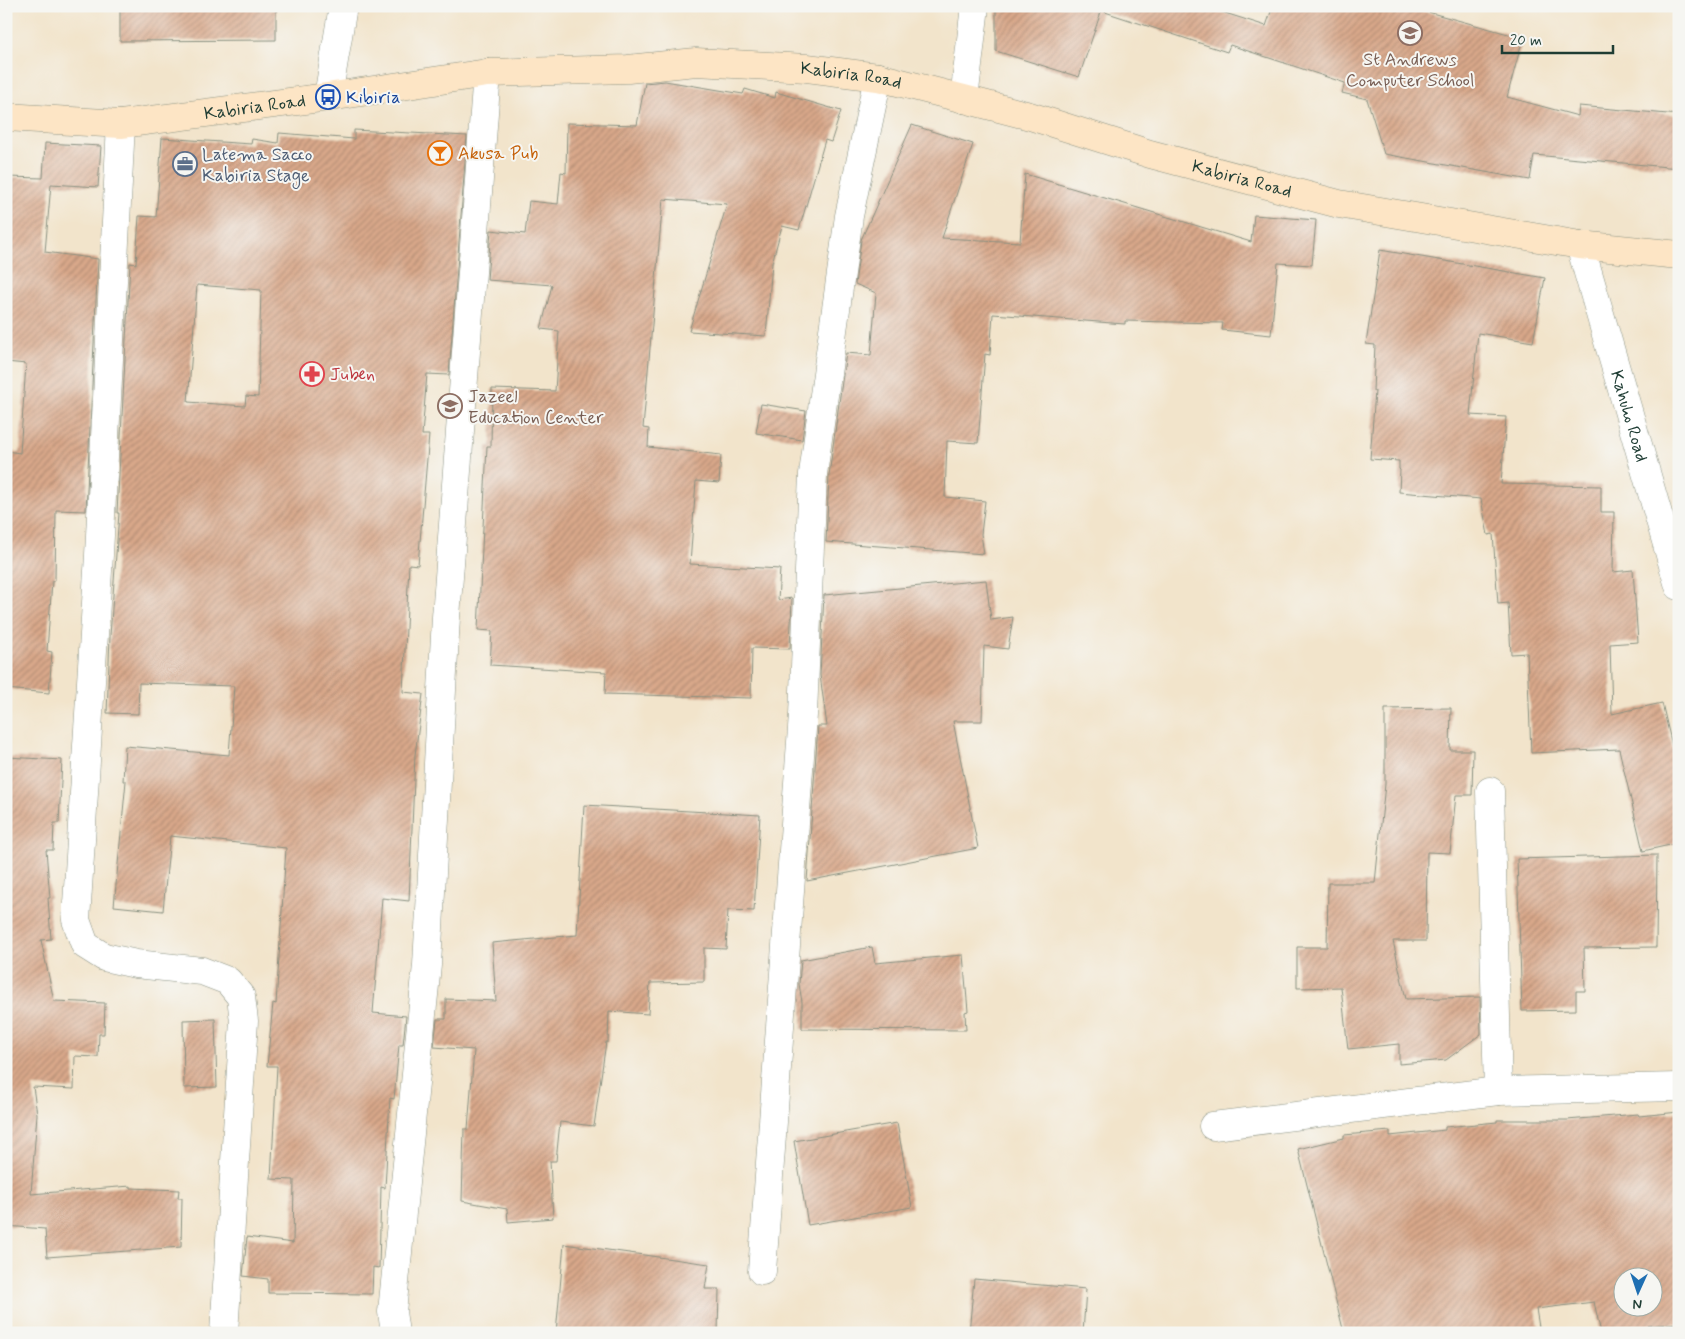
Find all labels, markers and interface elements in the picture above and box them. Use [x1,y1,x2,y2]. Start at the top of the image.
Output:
school or university icon: St Andrews Computer School [1397,20,1423,46]
scale bar [1502,22,1614,54]
text: 20 m [1510,31,1542,51]
place label: St Andrews Computer School [1346,48,1474,93]
street label: Kabiria Road [800,57,904,96]
bus stop icon: Kibiria [315,84,341,110]
place label: Kibiria [346,86,401,110]
street label: Kabiria Road [203,89,307,126]
bar icon: Akusa Pub [427,140,453,166]
place label: Akusa Pub [458,142,538,166]
place label: Latema Sacco Kabiria Stage [202,143,312,189]
office icon: Latema Sacco Kabiria Stage [172,151,198,177]
street label: Kabiria Road [1189,155,1294,204]
pharmacy icon: Juben [299,361,325,387]
place label: Juben [330,363,375,387]
street label: Kahuho Road [1604,368,1653,465]
place label: Jazeel Education Center [468,385,604,430]
school or university icon: Jazeel Education Center [437,393,463,419]
north arrow [1612,1266,1662,1316]
text: N [1632,1295,1643,1313]

